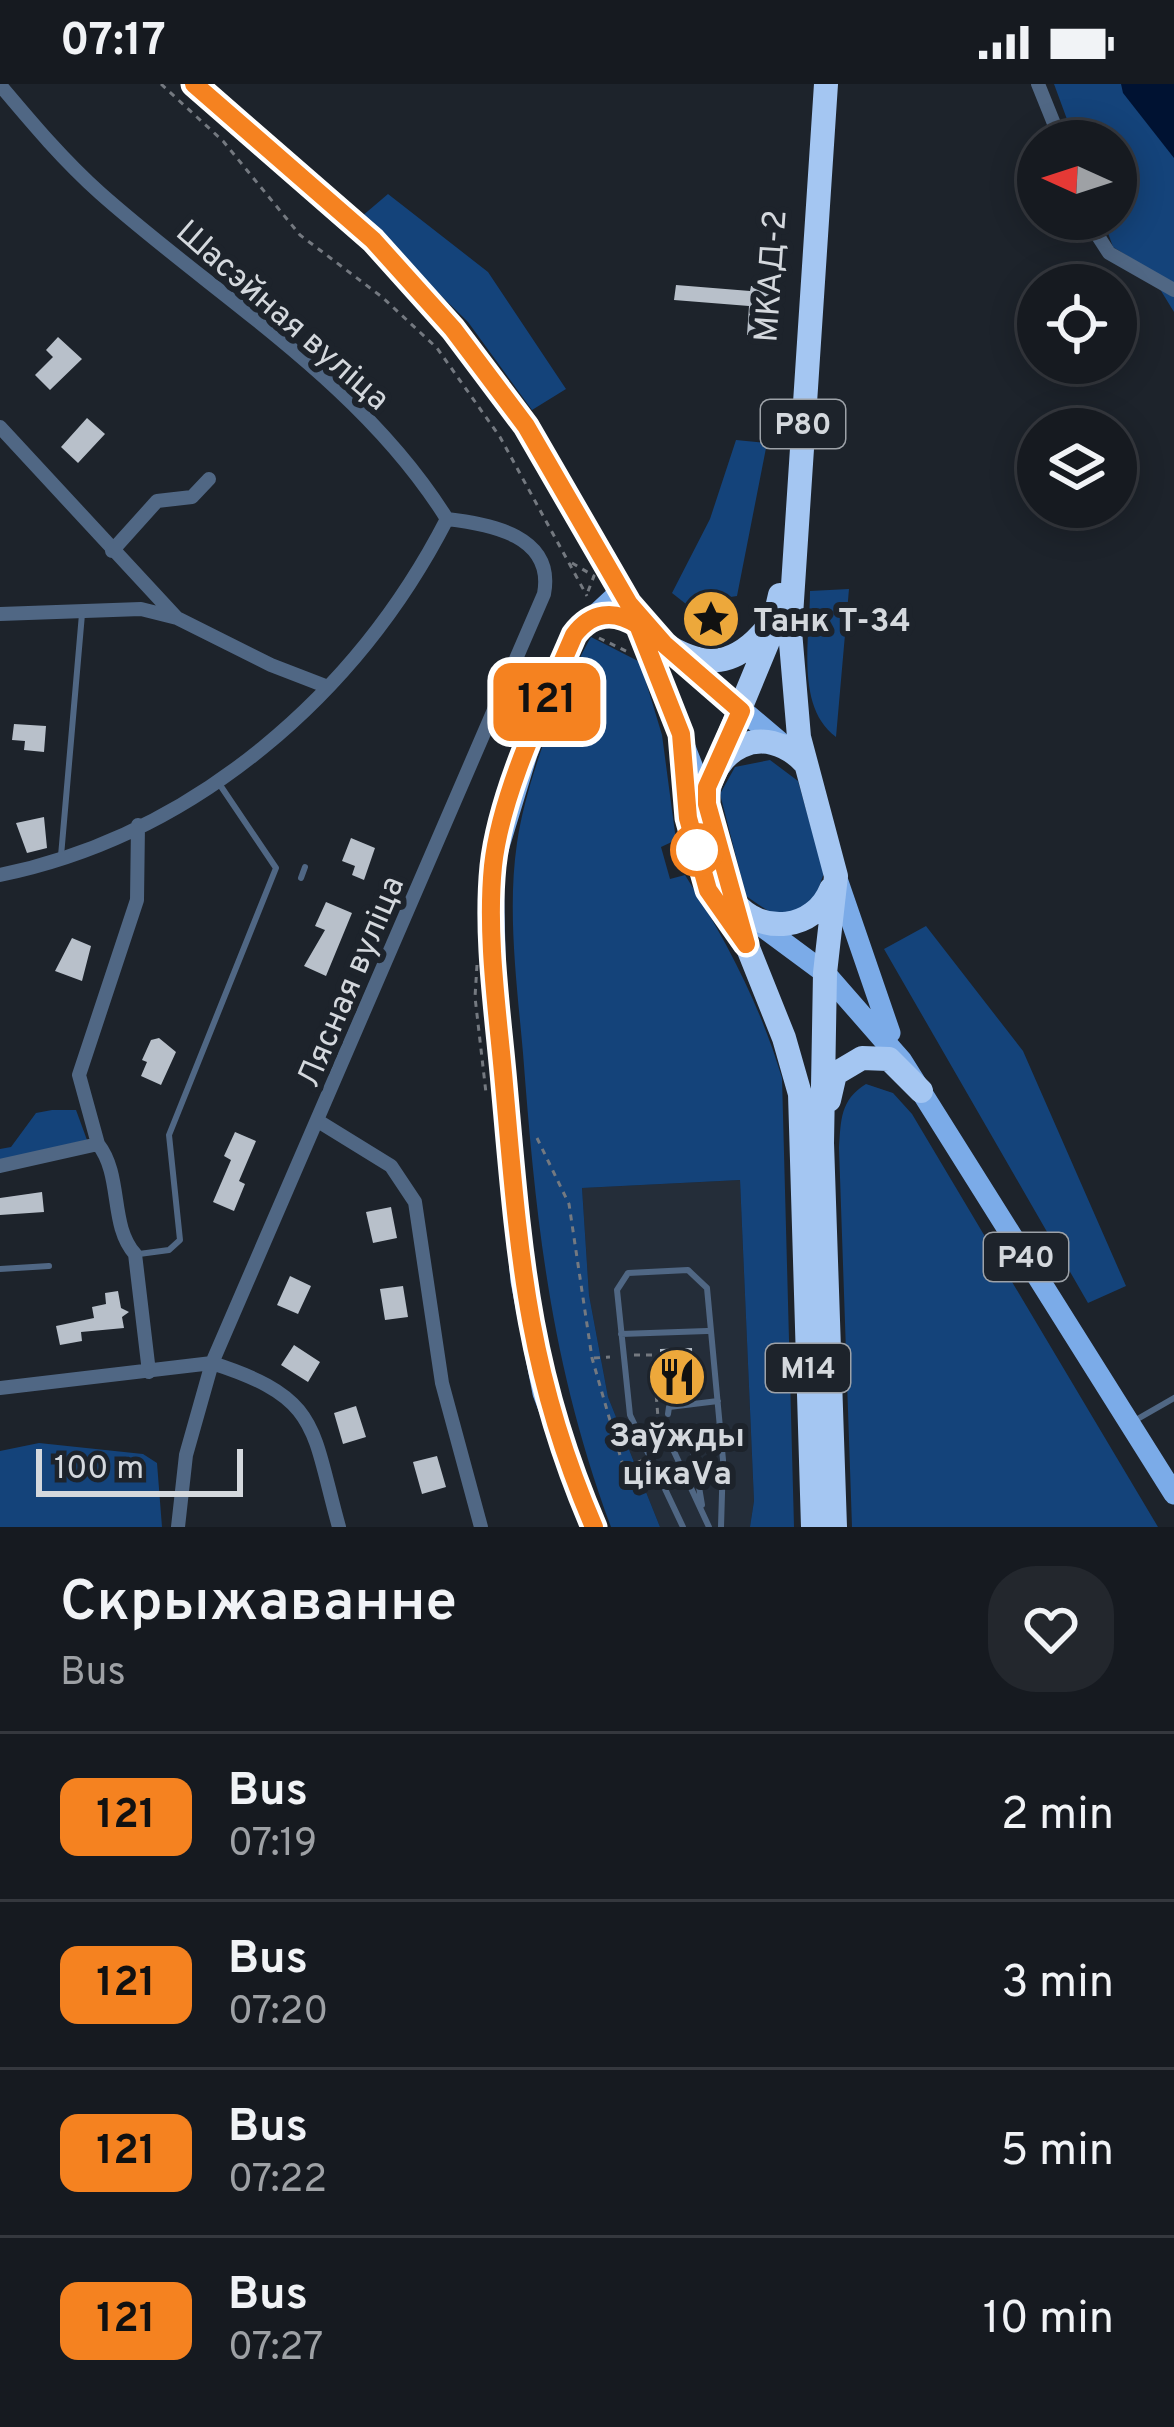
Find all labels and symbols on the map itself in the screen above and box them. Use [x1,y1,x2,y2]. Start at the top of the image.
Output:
north arrow [1017,120,1137,240]
street label: МКАД-2 [747,209,799,344]
street label: Шасэйная вуліца [166,213,397,421]
road number: Р80 [761,400,845,448]
place icon: Танк Т-34 [680,588,742,650]
place label: Танк Т-34 [753,602,911,644]
line badge: 121 [478,663,616,741]
unlabelled marker [672,825,722,875]
street label: Лясная вуліца [289,870,416,1095]
road number: Р40 [984,1233,1068,1281]
road number: М14 [766,1344,850,1392]
restaurant icon: Заўжды цікаVа [646,1346,708,1408]
place label: Заўжды цікаVа [609,1417,745,1497]
scale bar [36,1443,243,1496]

